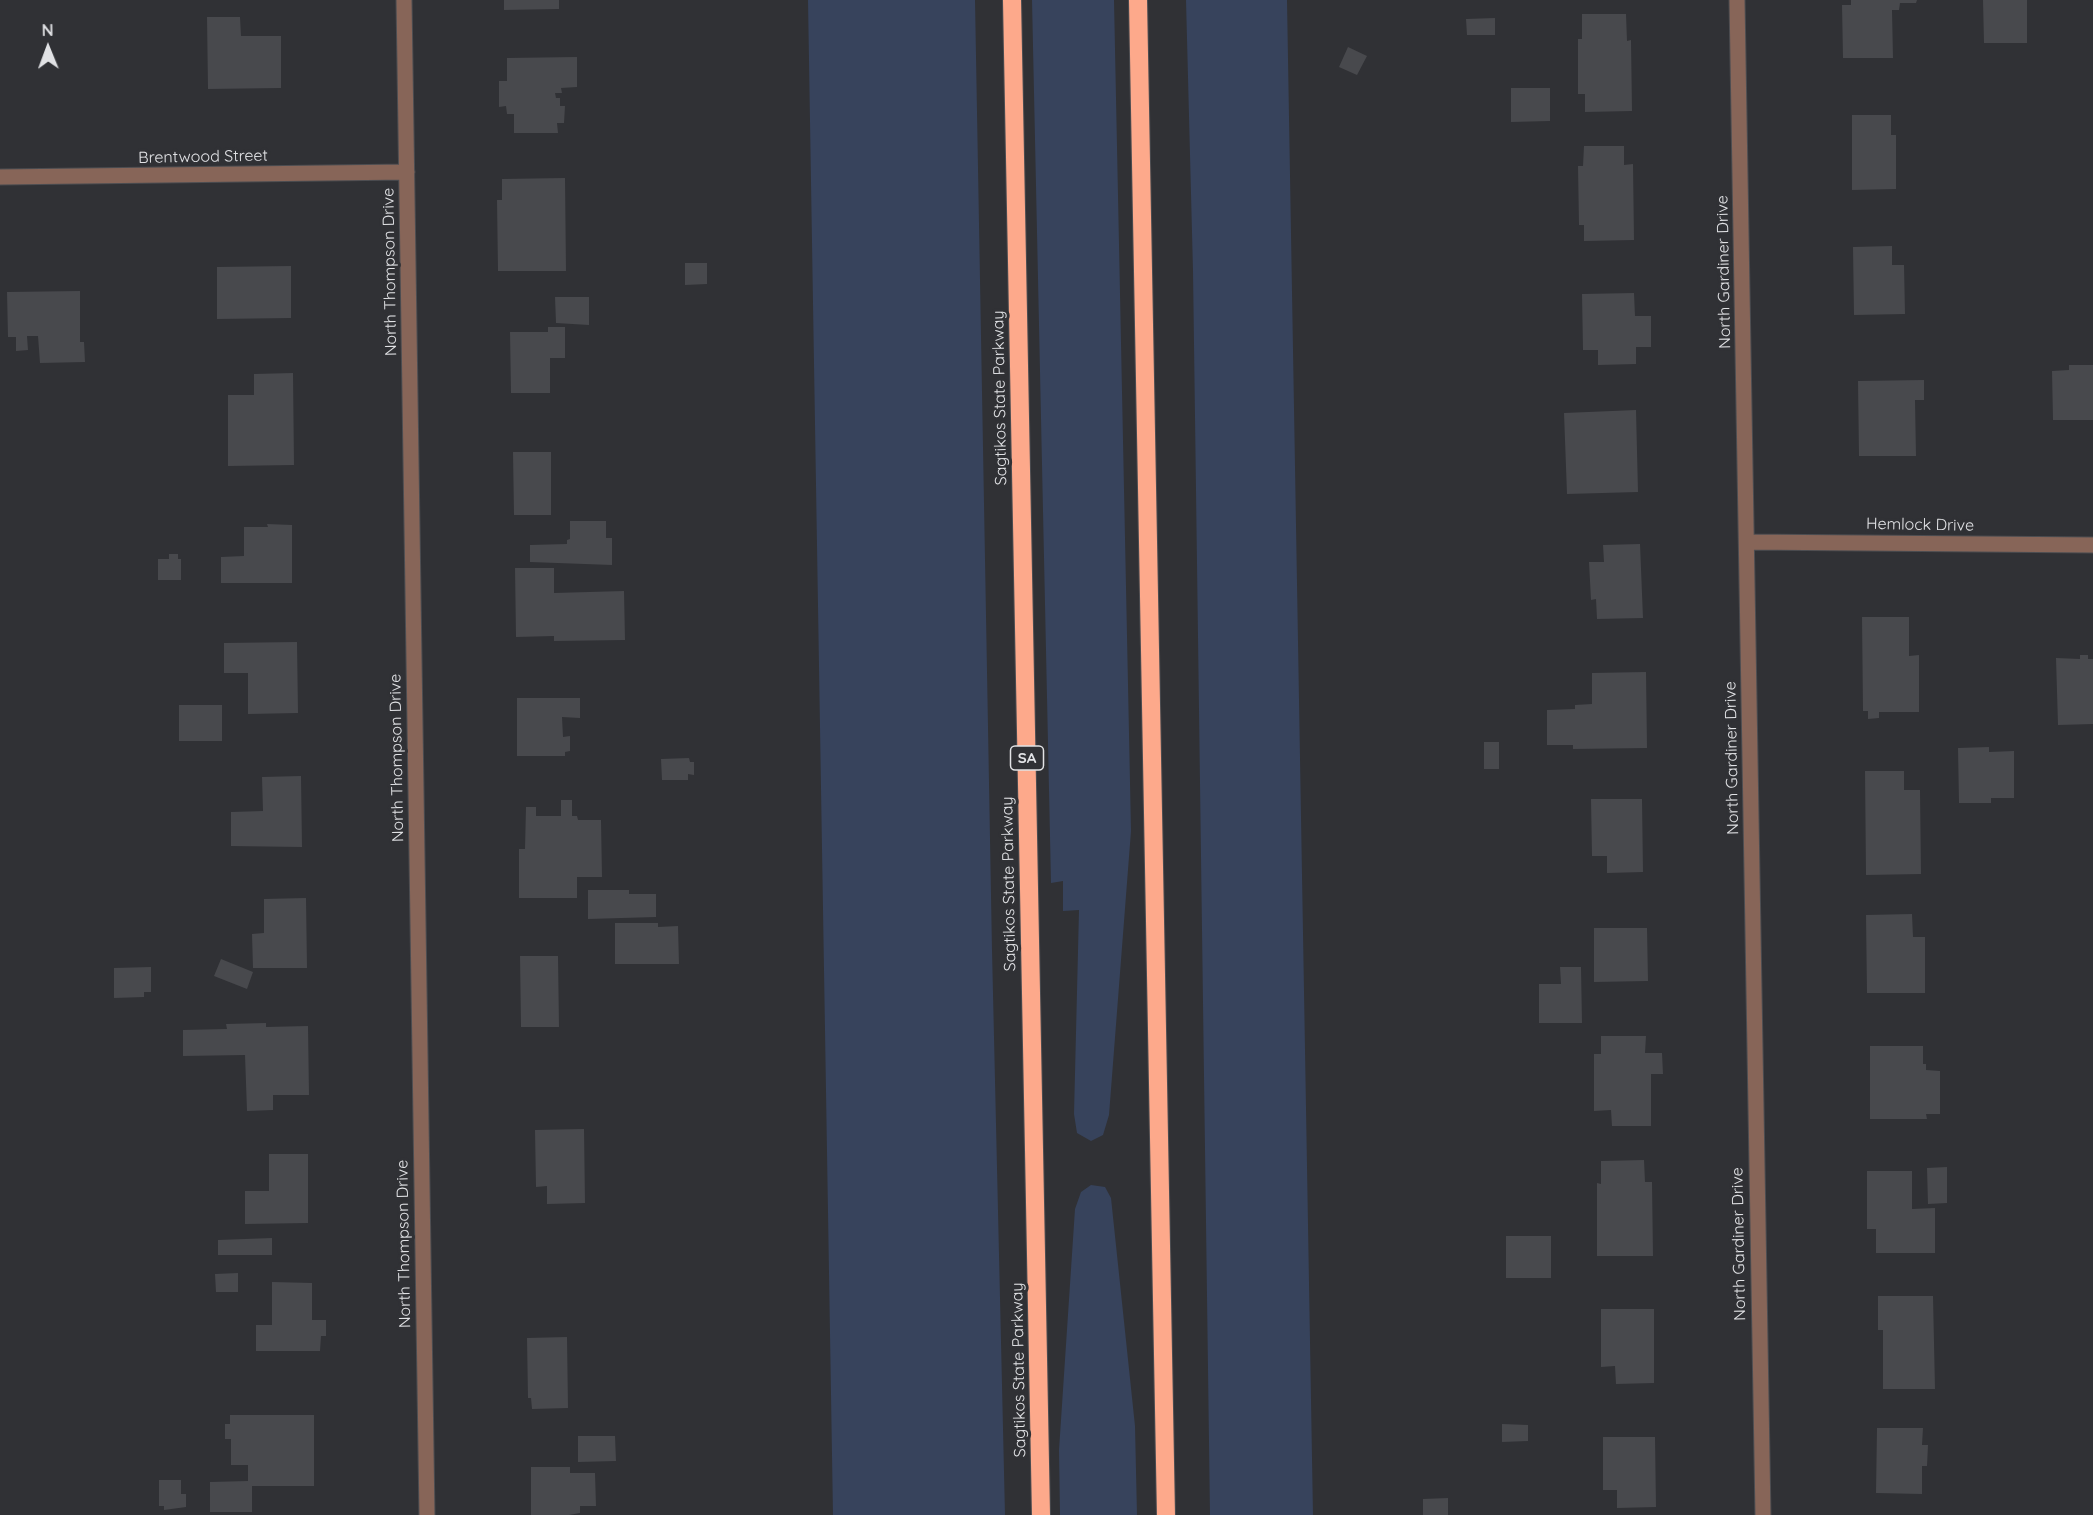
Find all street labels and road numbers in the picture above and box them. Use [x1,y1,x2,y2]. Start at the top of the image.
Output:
street label: Brentwood Street [138,146,268,168]
street label: North Thompson Drive [379,188,401,356]
street label: North Gardiner Drive [1713,195,1735,349]
street label: Sagtikos State Parkway [989,310,1011,486]
street label: Hemlock Drive [1866,514,1974,536]
street label: North Thompson Drive [386,674,408,842]
street label: North Gardiner Drive [1721,681,1743,835]
road number: SA [1010,746,1044,770]
street label: Sagtikos State Parkway [998,796,1020,972]
street label: North Thompson Drive [393,1160,415,1328]
street label: North Gardiner Drive [1728,1167,1750,1321]
street label: Sagtikos State Parkway [1008,1282,1030,1458]

